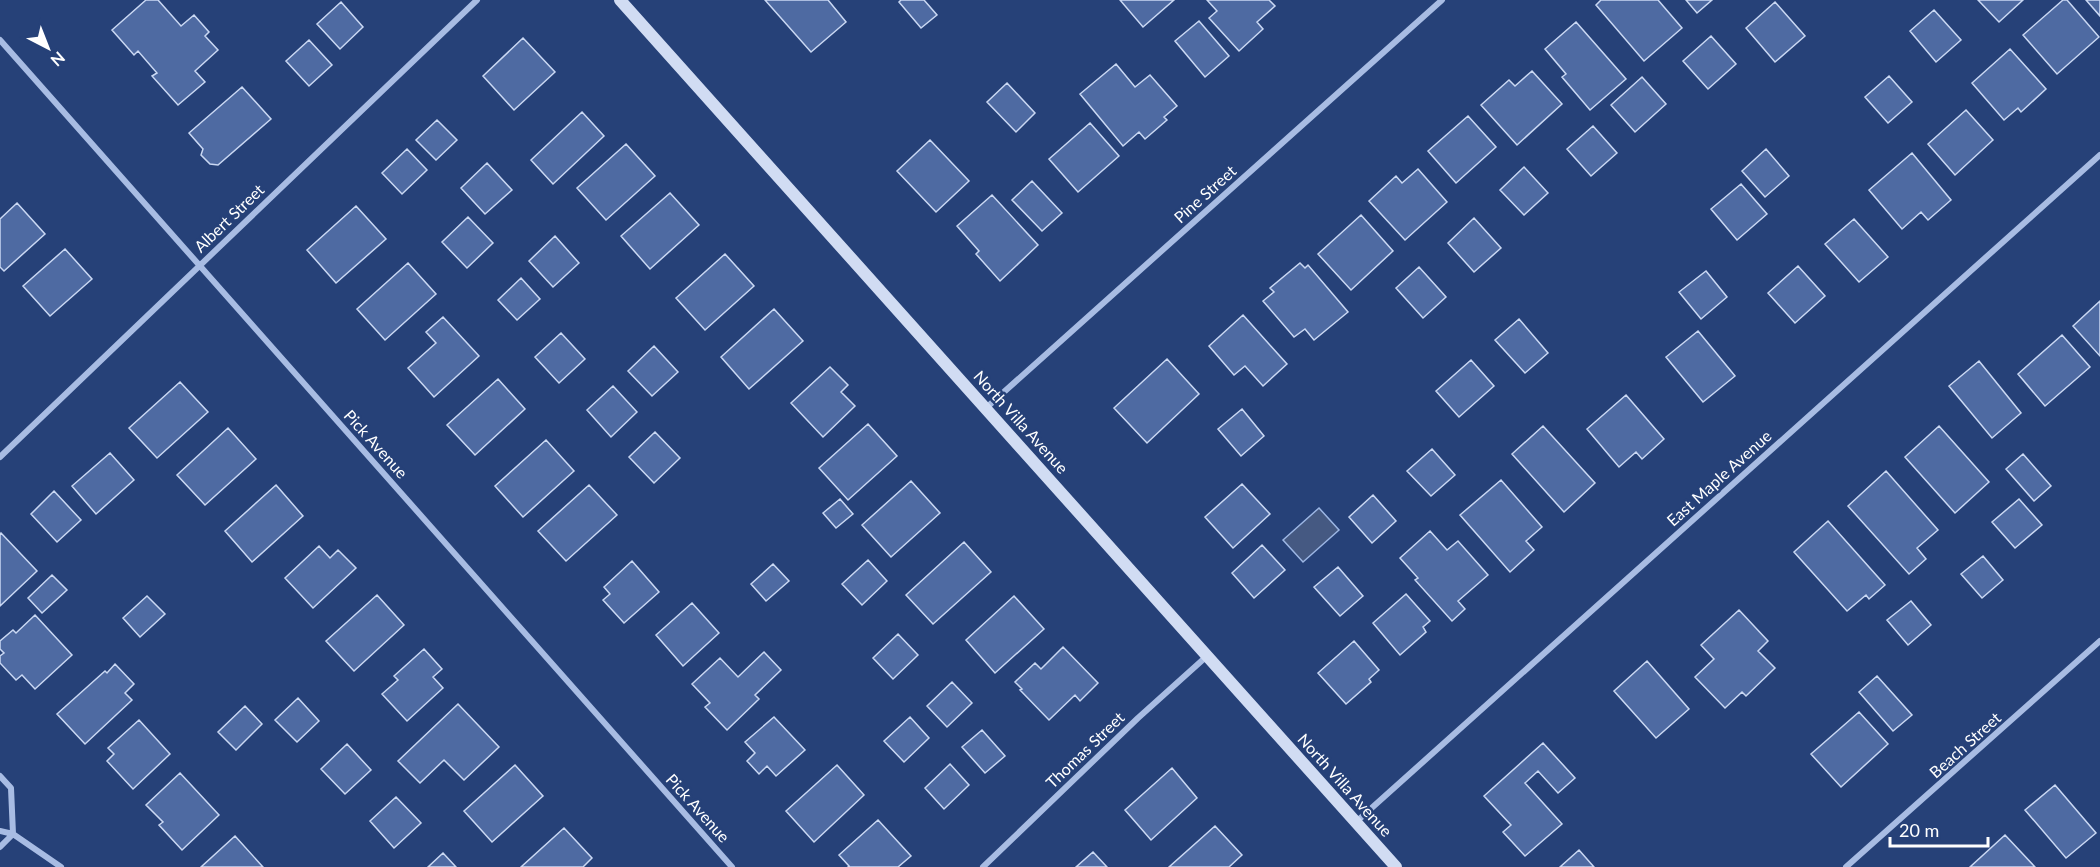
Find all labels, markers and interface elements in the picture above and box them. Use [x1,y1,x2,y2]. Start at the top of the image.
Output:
north arrow [18,18,78,78]
text: N [47,48,69,71]
street label: Pine Street [1170,161,1240,226]
street label: Albert Street [190,179,268,256]
street label: North Villa Avenue [970,366,1073,477]
street label: Pick Avenue [341,405,412,482]
street label: East Maple Avenue [1662,426,1775,530]
street label: Thomas Street [1042,707,1128,792]
street label: Beach Street [1925,707,2004,782]
street label: North Villa Avenue [1294,729,1397,840]
street label: Pick Avenue [663,769,734,846]
scale bar [1890,810,1988,848]
text: 20 m [1899,819,1939,841]

